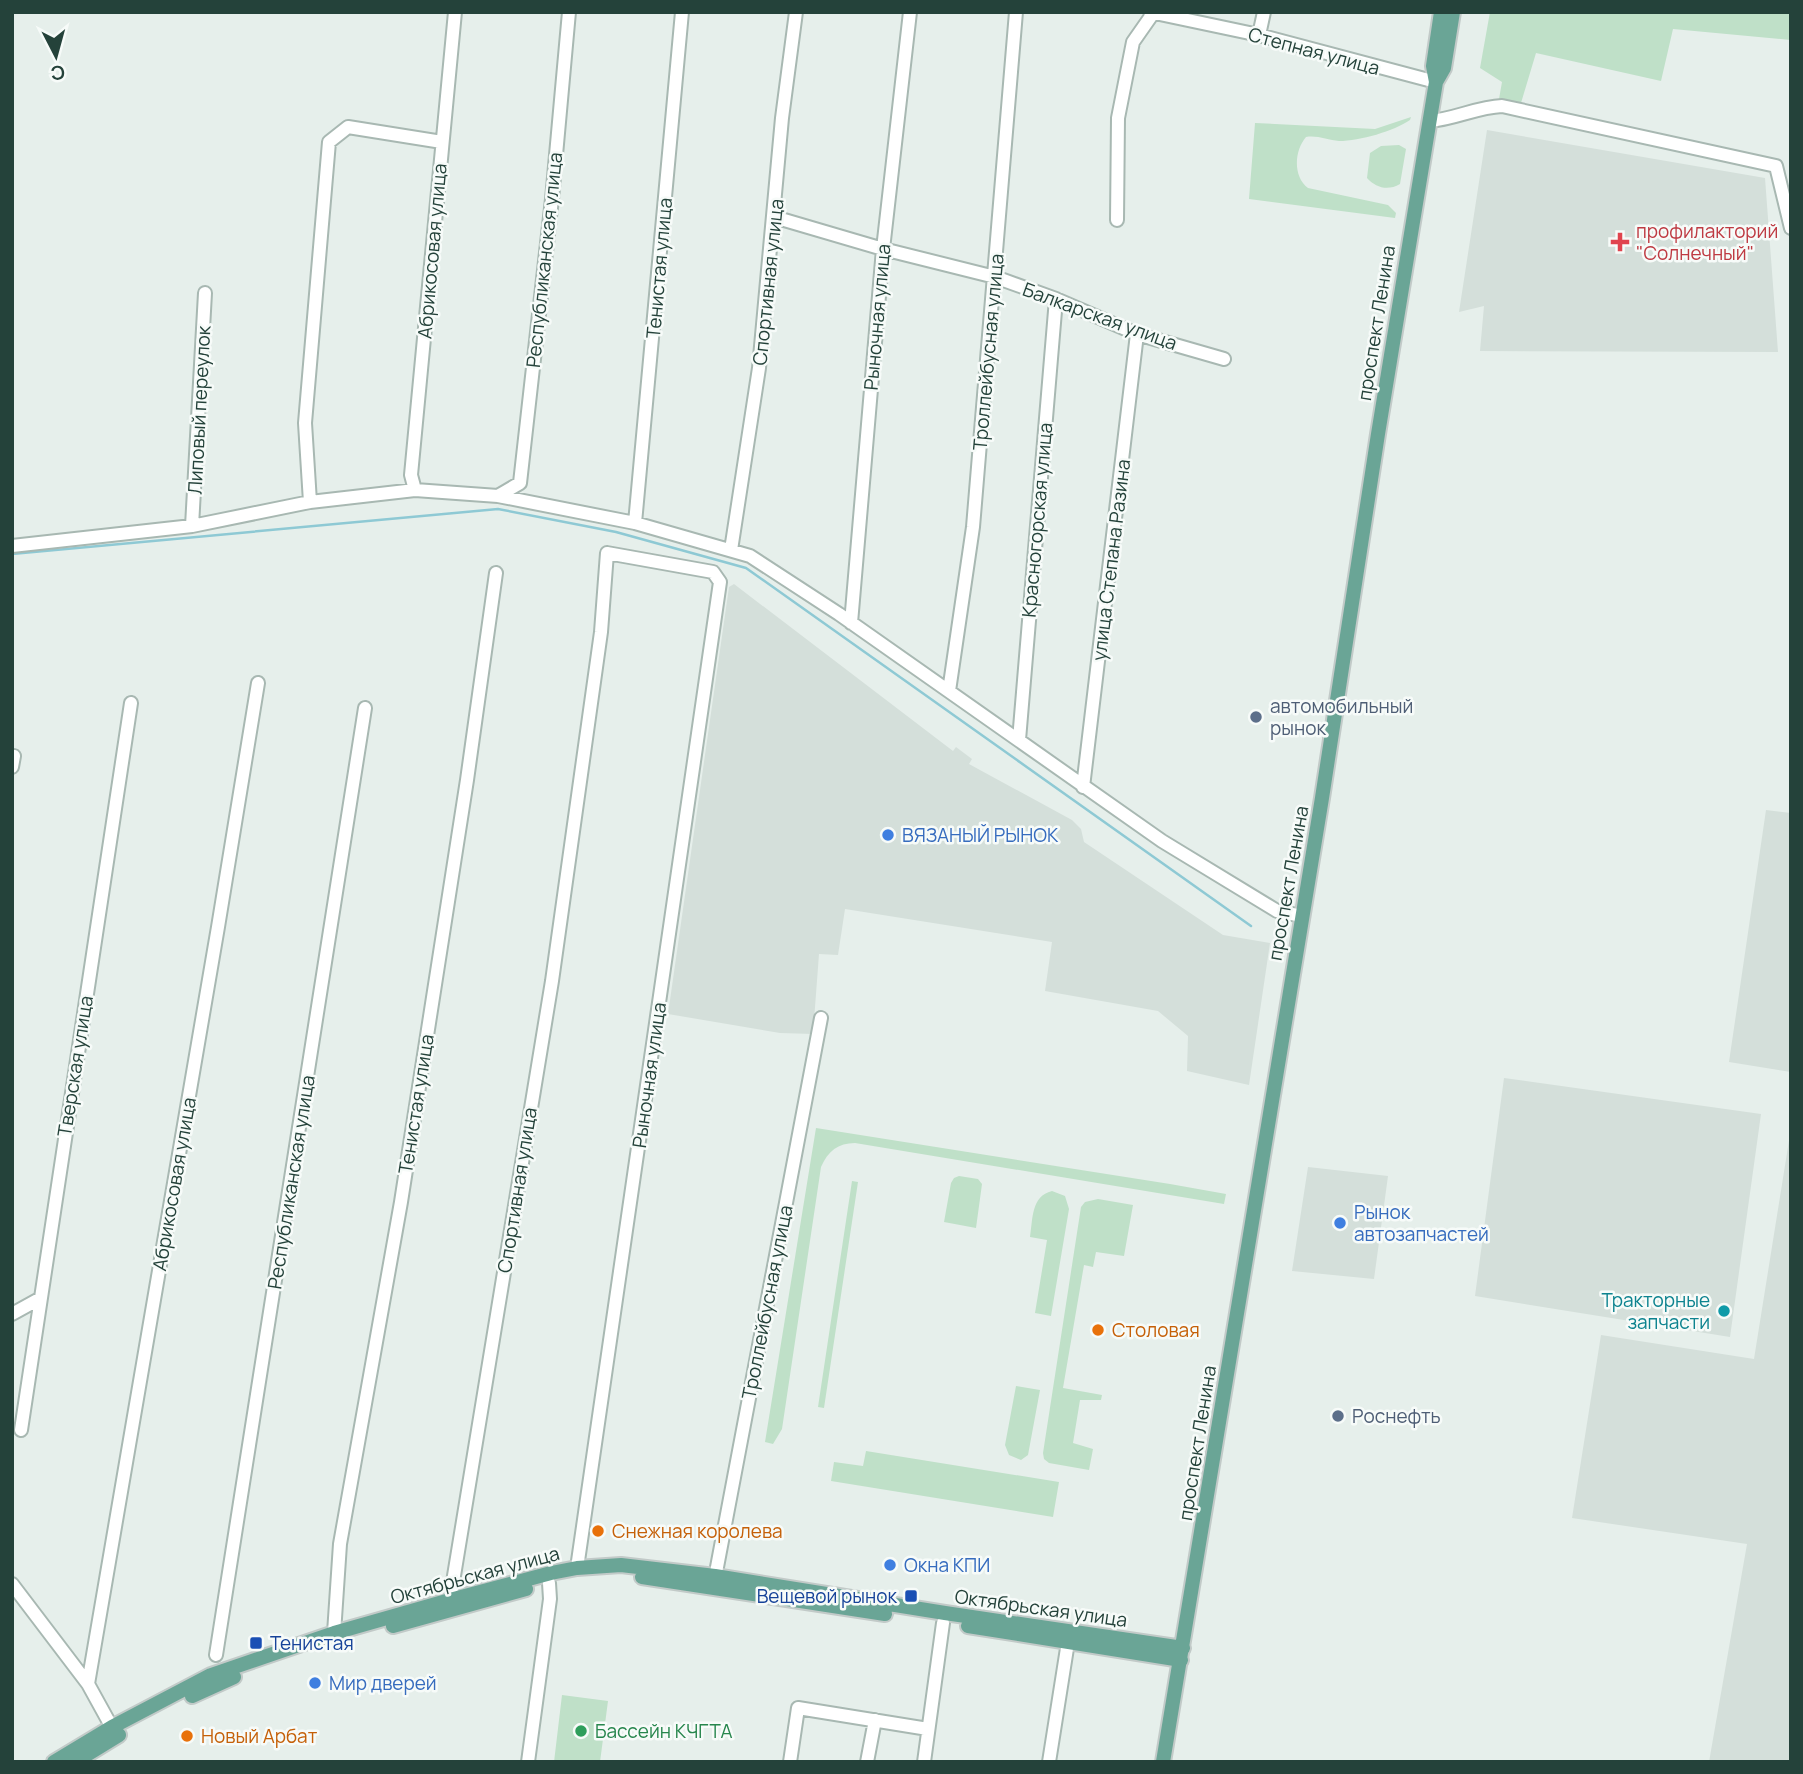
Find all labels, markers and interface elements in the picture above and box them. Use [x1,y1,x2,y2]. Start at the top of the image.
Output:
north arrow [21,21,91,91]
street label: Степная улица [1245,21,1383,81]
text: С [49,59,66,87]
street label: Республиканская улица [520,151,568,369]
street label: Абрикосовая улица [411,162,453,340]
street label: Тенистая улица [640,197,678,339]
street label: Спортивная улица [746,197,790,367]
place label: профилакторий "Солнечный" [1636,218,1778,266]
marker: профилакторий "Солнечный" [1610,232,1630,252]
street label: Рыночная улица [858,243,896,391]
street label: проспект Ленина [1351,244,1401,402]
street label: Троллейбусная улица [966,253,1010,451]
street label: Балкарская улица [1019,276,1181,356]
street label: Липовый переулок [182,324,216,495]
street label: Красногорская улица [1016,421,1058,619]
street label: улица Степана Разина [1086,458,1136,662]
place label: автомобильный рынок [1270,693,1413,741]
marker: автомобильный рынок [1248,709,1264,725]
street label: проспект Ленина [1262,804,1314,962]
place label: ВЯЗАНЫЙ РЫНОК [902,822,1059,848]
marker: ВЯЗАНЫЙ РЫНОК [880,827,896,843]
street label: Тверская улица [51,994,99,1138]
street label: Рыночная улица [626,1001,672,1149]
street label: Тенистая улица [392,1032,440,1176]
street label: Республиканская улица [261,1073,321,1291]
street label: Абрикосовая улица [146,1095,202,1273]
street label: Спортивная улица [491,1105,543,1275]
place label: Рынок автозапчастей [1354,1199,1489,1247]
street label: Троллейбусная улица [735,1203,799,1401]
marker: Рынок автозапчастей [1332,1215,1348,1231]
place label: Тракторные запчасти [1601,1287,1710,1335]
marker: Тракторные запчасти [1716,1303,1732,1319]
place label: Столовая [1112,1317,1200,1343]
marker: Столовая [1090,1322,1106,1338]
street label: проспект Ленина [1172,1364,1222,1522]
place label: Роснефть [1352,1403,1441,1429]
marker: Роснефть [1330,1408,1346,1424]
place label: Снежная королева [612,1518,783,1544]
marker: Снежная королева [590,1523,606,1539]
street label: Октябрьская улица [388,1540,562,1610]
place label: Окна КПИ [904,1552,990,1578]
marker: Окна КПИ [882,1557,898,1573]
place label: Вещевой рынок [757,1583,898,1609]
street label: Октябрьская улица [953,1583,1129,1633]
marker: Вещевой рынок [903,1588,919,1604]
place label: Тенистая [270,1630,354,1656]
marker: Тенистая [248,1635,264,1651]
place label: Мир дверей [329,1670,437,1696]
marker: Мир дверей [307,1675,323,1691]
place label: Бассейн КЧГТА [595,1718,732,1744]
place label: Новый Арбат [201,1723,318,1749]
marker: Бассейн КЧГТА [573,1723,589,1739]
marker: Новый Арбат [179,1728,195,1744]

